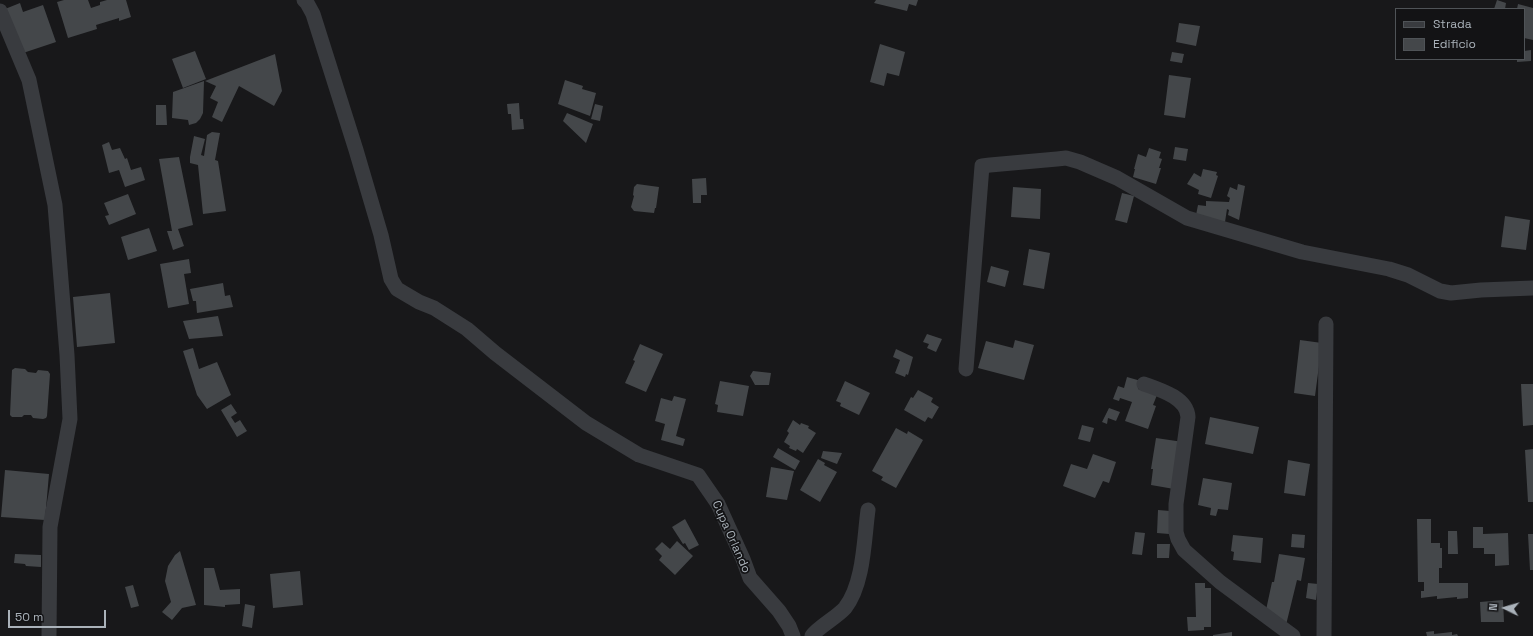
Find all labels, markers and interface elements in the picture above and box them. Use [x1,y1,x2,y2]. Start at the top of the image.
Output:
legend [1395,8,1525,60]
text: Strada [1433,16,1472,32]
text: Edificio [1433,36,1476,52]
street label: Cupa Orlando [709,499,753,575]
north arrow [1485,588,1525,628]
scale bar [10,602,108,628]
text: N [1486,603,1500,611]
text: 50 m [15,609,43,625]

